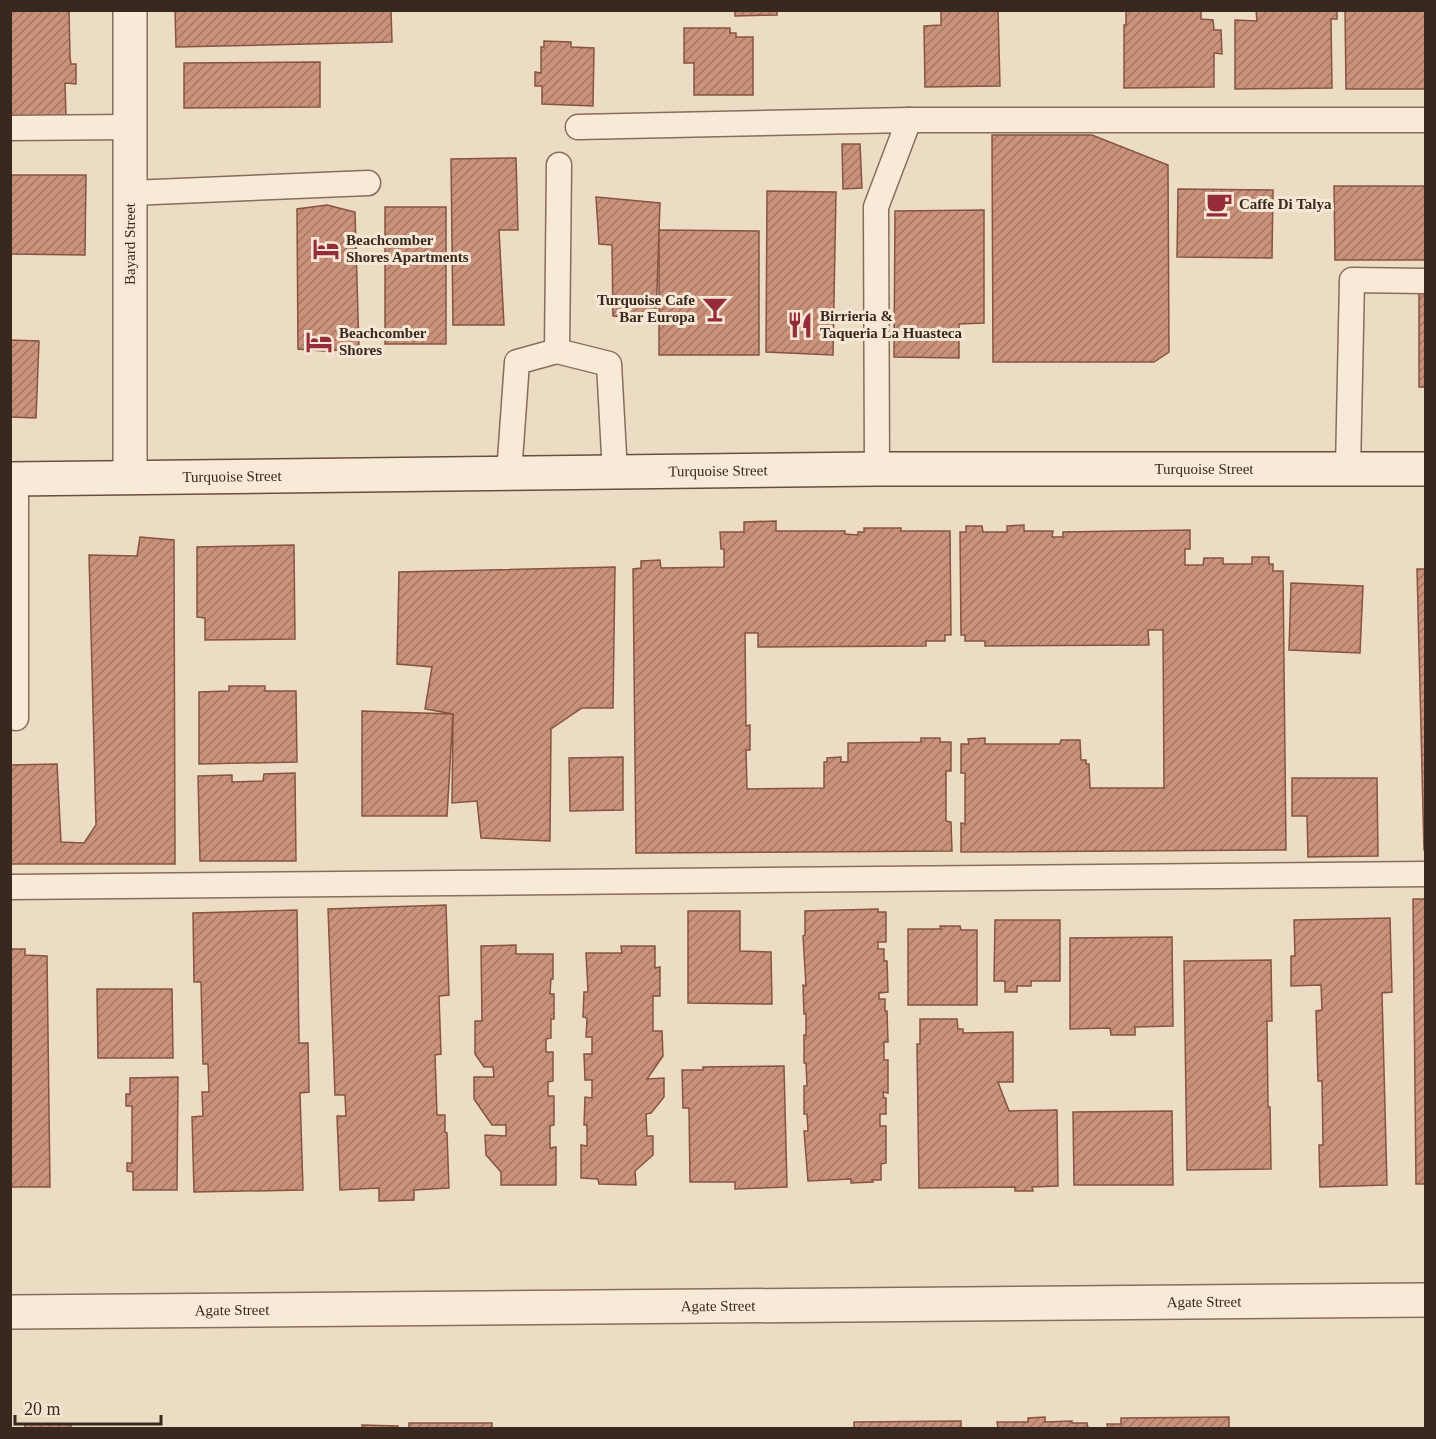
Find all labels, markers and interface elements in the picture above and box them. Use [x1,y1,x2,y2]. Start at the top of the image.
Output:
cafe icon: Caffe Di Talya [1204,189,1234,219]
place label: Caffe Di Talya [1239,196,1332,212]
street label: Bayard Street [122,202,138,285]
place label: Beachcomber Shores Apartments [346,232,469,265]
hotel icon: Beachcomber Shores Apartments [311,234,341,264]
place label: Turquoise Cafe Bar Europa [597,292,695,325]
bar icon: Turquoise Cafe Bar Europa [700,294,730,324]
place label: Birrieria & Taqueria La Huasteca [820,308,962,341]
restaurant icon: Birrieria & Taqueria La Huasteca [785,310,815,340]
place label: Beachcomber Shores [339,325,427,358]
hotel icon: Beachcomber Shores [304,327,334,357]
street label: Turquoise Street [1154,461,1254,477]
street label: Turquoise Street [668,462,768,479]
street label: Turquoise Street [182,468,282,485]
street label: Agate Street [1167,1294,1242,1310]
street label: Agate Street [681,1298,756,1314]
street label: Agate Street [195,1302,270,1318]
scale bar [15,1388,160,1426]
text: 20 m [24,1399,61,1419]

